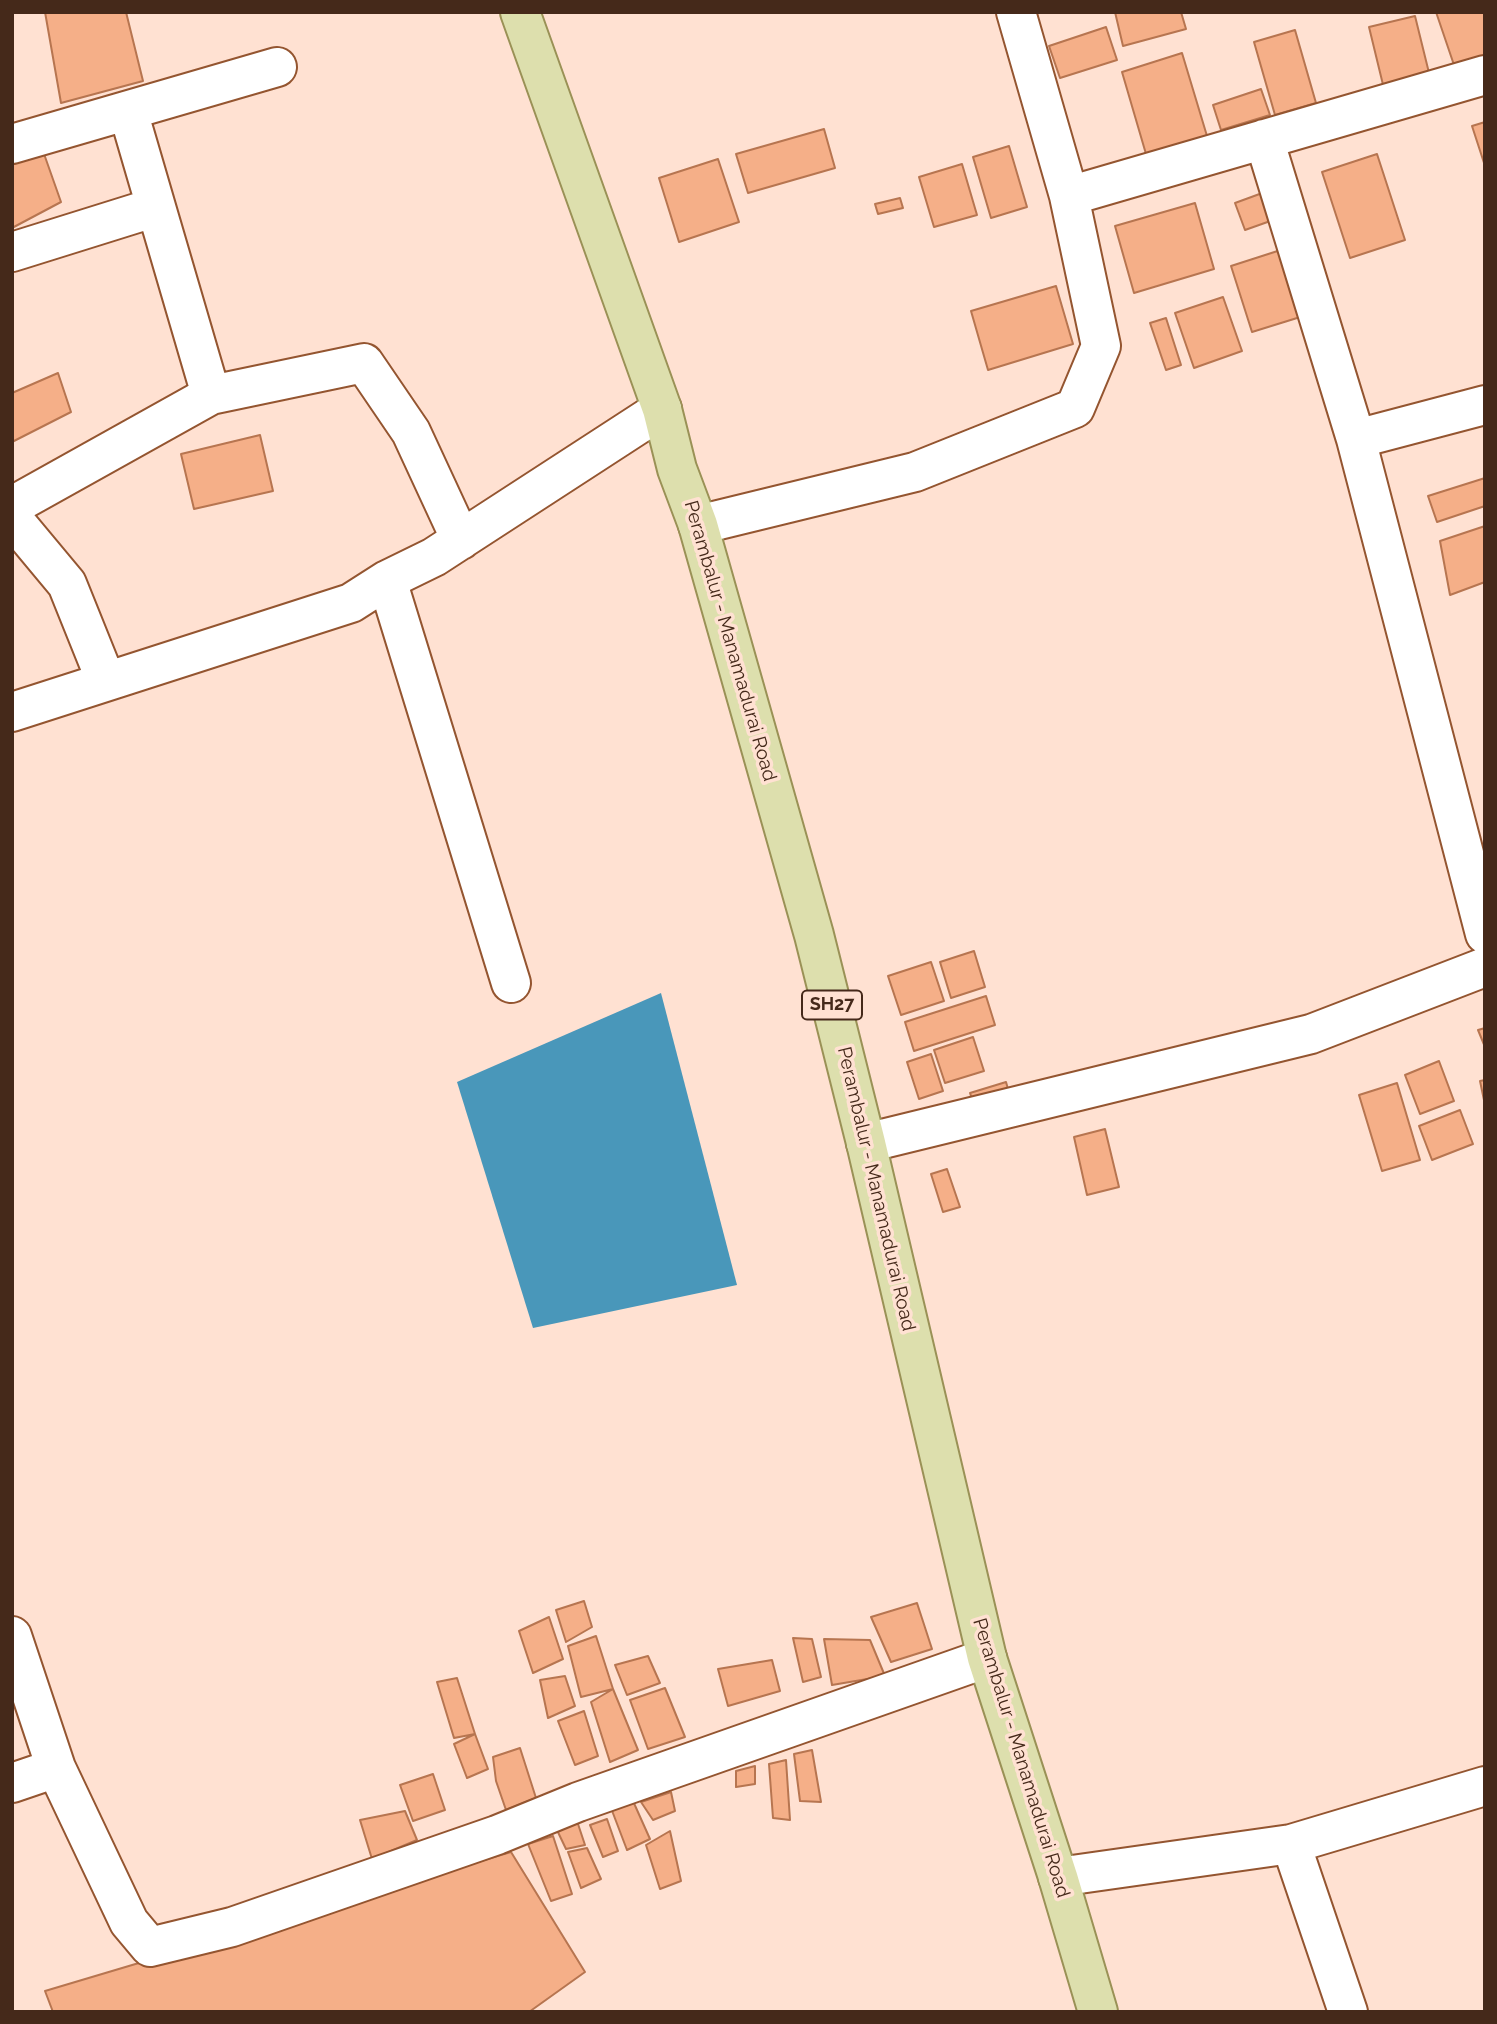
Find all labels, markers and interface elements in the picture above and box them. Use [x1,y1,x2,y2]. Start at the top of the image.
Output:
street label: Perambalur - Manamadurai Road [679,498,781,784]
road number: SH27 [802,990,862,1020]
street label: Perambalur - Manamadurai Road [832,1045,920,1333]
street label: Perambalur - Manamadurai Road [968,1616,1074,1900]

